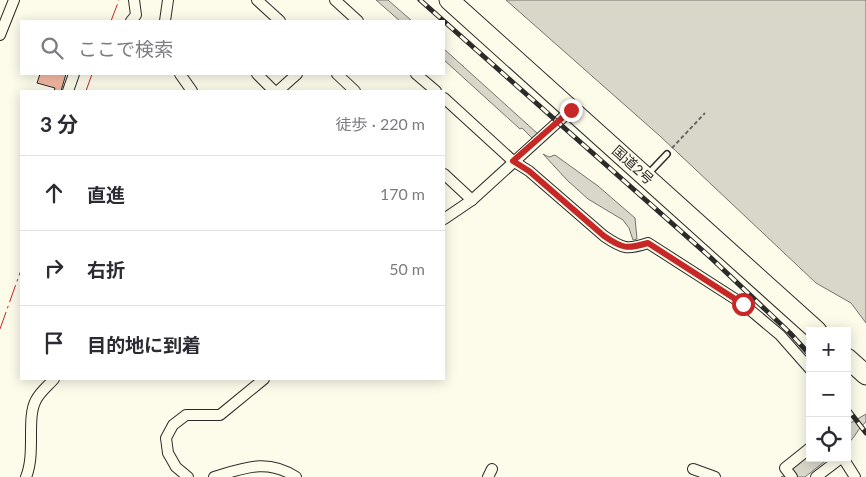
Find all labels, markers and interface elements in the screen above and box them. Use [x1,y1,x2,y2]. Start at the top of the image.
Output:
search box [20,20,445,75]
icon: search [38,34,66,62]
text: ここで検索 [78,37,173,60]
route end [560,99,583,122]
text: 3 分 [40,111,78,136]
text: 徒歩 · 220 m [336,114,425,133]
street label: 国道2号 [609,142,658,188]
icon: ahead [40,179,68,207]
text: 直進 [87,183,125,206]
text: 170 m [380,184,425,203]
icon: right [40,254,68,282]
text: 右折 [87,258,125,281]
text: 50 m [389,259,425,278]
route start [732,293,755,316]
map controls [806,327,851,462]
button: + [806,327,851,372]
icon: arrive [40,329,68,357]
text: 目的地に到着 [87,333,201,356]
button: − [806,372,851,417]
button: locate [806,417,851,462]

